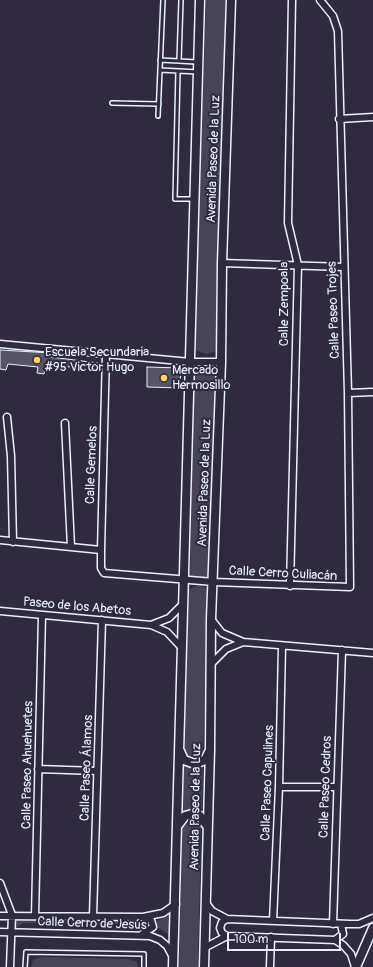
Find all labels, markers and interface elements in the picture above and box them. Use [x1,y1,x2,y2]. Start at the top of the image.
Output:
street label: Avenida Paseo de la Luz [204,95,224,223]
street label: Calle Paseo Trojes [325,261,343,359]
street label: Calle Zempoala [277,262,293,346]
place label: Escuela Secundaria #95 Victor Hugo [45,345,149,376]
marker: Escuela Secundaria #95 Victor Hugo [32,355,42,365]
place label: Mercado Hermosillo [172,363,231,394]
marker: Mercado Hermosillo [159,373,169,383]
street label: Avenida Paseo de la Luz [195,419,215,547]
street label: Calle Gemelos [83,426,101,504]
street label: Calle Cerro Culiacán [228,563,338,585]
street label: Paseo de los Abetos [22,595,132,619]
street label: Calle Paseo Ahuehuetes [19,701,37,829]
street label: Calle Paseo Álamos [77,715,97,821]
street label: Calle Paseo Capulines [258,725,278,841]
street label: Calle Paseo Cedros [316,736,336,838]
street label: Avenida Paseo de la Luz [187,743,205,871]
street label: Calle Cerro de Jesús [37,914,147,934]
scale bar [229,925,343,951]
text: 100 m [234,932,268,947]

